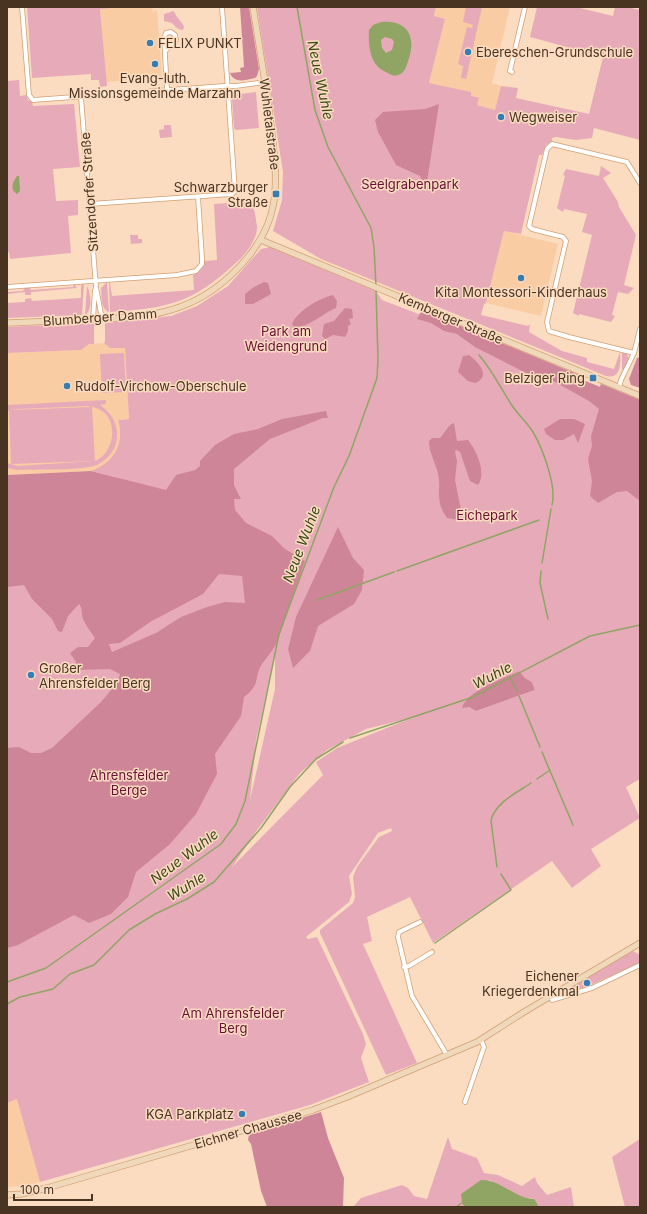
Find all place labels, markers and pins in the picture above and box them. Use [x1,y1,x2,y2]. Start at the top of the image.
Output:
place label: FELIX PUNKT [158,35,242,51]
marker: FELIX PUNKT [145,38,155,48]
place label: Ebereschen-Grundschule [476,44,633,60]
marker: Ebereschen-Grundschule [463,47,473,57]
marker: Evang-luth. Missionsgemeinde Marzahn [150,59,160,69]
place label: Evang-luth. Missionsgemeinde Marzahn [69,70,241,101]
place label: Wegweiser [509,109,577,125]
marker: Wegweiser [496,112,506,122]
place label: Schwarzburger Straße [174,179,268,210]
marker: Schwarzburger Straße [271,189,281,199]
marker: Kita Montessori-Kinderhaus [516,273,526,283]
place label: Kita Montessori-Kinderhaus [435,284,607,300]
place label: Belziger Ring [504,370,585,386]
marker: Belziger Ring [588,373,598,383]
place label: Rudolf-Virchow-Oberschule [75,378,247,394]
marker: Rudolf-Virchow-Oberschule [62,381,72,391]
place label: Großer Ahrensfelder Berg [39,660,150,691]
marker: Großer Ahrensfelder Berg [26,670,36,680]
place label: Eichener Kriegerdenkmal [482,968,579,999]
marker: Eichener Kriegerdenkmal [582,978,592,988]
place label: KGA Parkplatz [146,1106,234,1122]
marker: KGA Parkplatz [237,1109,247,1119]

